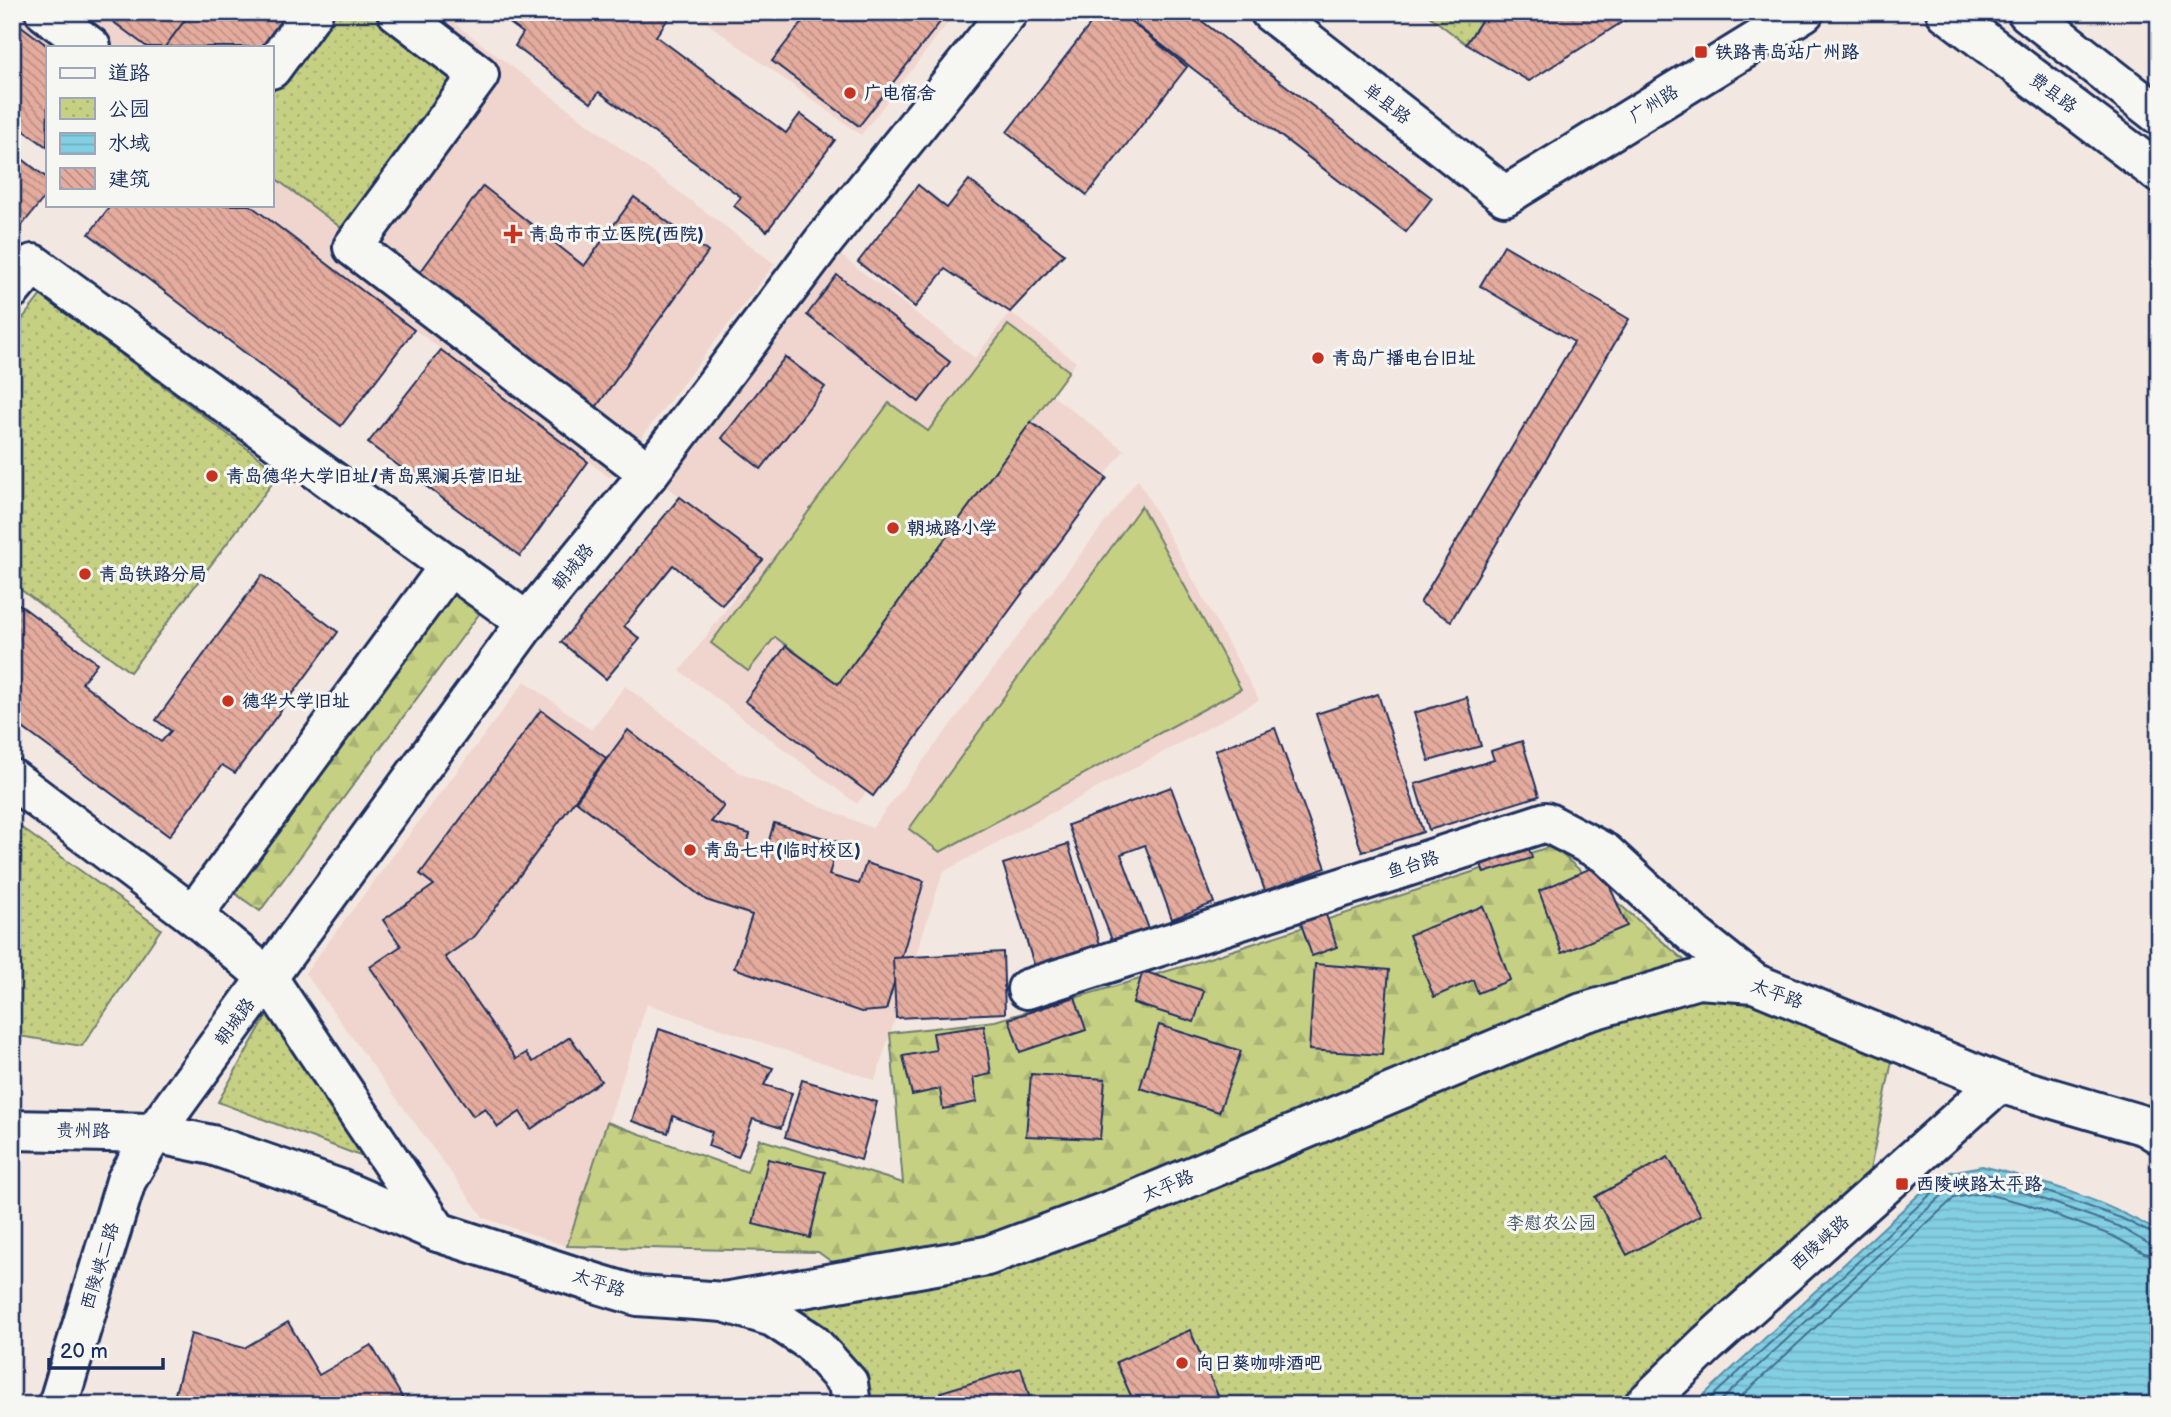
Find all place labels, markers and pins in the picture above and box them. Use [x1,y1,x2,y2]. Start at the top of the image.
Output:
place label: 铁路青岛站广州路 [1715,42,1859,63]
marker: 铁路青岛站广州路 [1693,44,1709,60]
place label: 广电宿舍 [864,83,936,104]
marker: 广电宿舍 [842,85,858,101]
marker: 青岛市市立医院(西院) [503,224,523,244]
place label: 青岛市市立医院(西院) [529,224,704,245]
place label: 青岛广播电台旧址 [1332,348,1476,369]
marker: 青岛广播电台旧址 [1310,350,1326,366]
place label: 青岛德华大学旧址/青岛黑澜兵营旧址 [226,466,523,487]
marker: 青岛德华大学旧址/青岛黑澜兵营旧址 [204,468,220,484]
place label: 朝城路小学 [907,518,997,539]
marker: 朝城路小学 [885,520,901,536]
place label: 青岛铁路分局 [99,564,207,585]
marker: 青岛铁路分局 [77,566,93,582]
place label: 德华大学旧址 [242,691,350,712]
marker: 德华大学旧址 [220,693,236,709]
place label: 青岛七中(临时校区) [704,840,861,861]
marker: 青岛七中(临时校区) [682,842,698,858]
place label: 西陵峡路太平路 [1916,1174,2042,1195]
marker: 西陵峡路太平路 [1894,1176,1910,1192]
place label: 向日葵咖啡酒吧 [1196,1353,1322,1374]
marker: 向日葵咖啡酒吧 [1174,1355,1190,1371]

